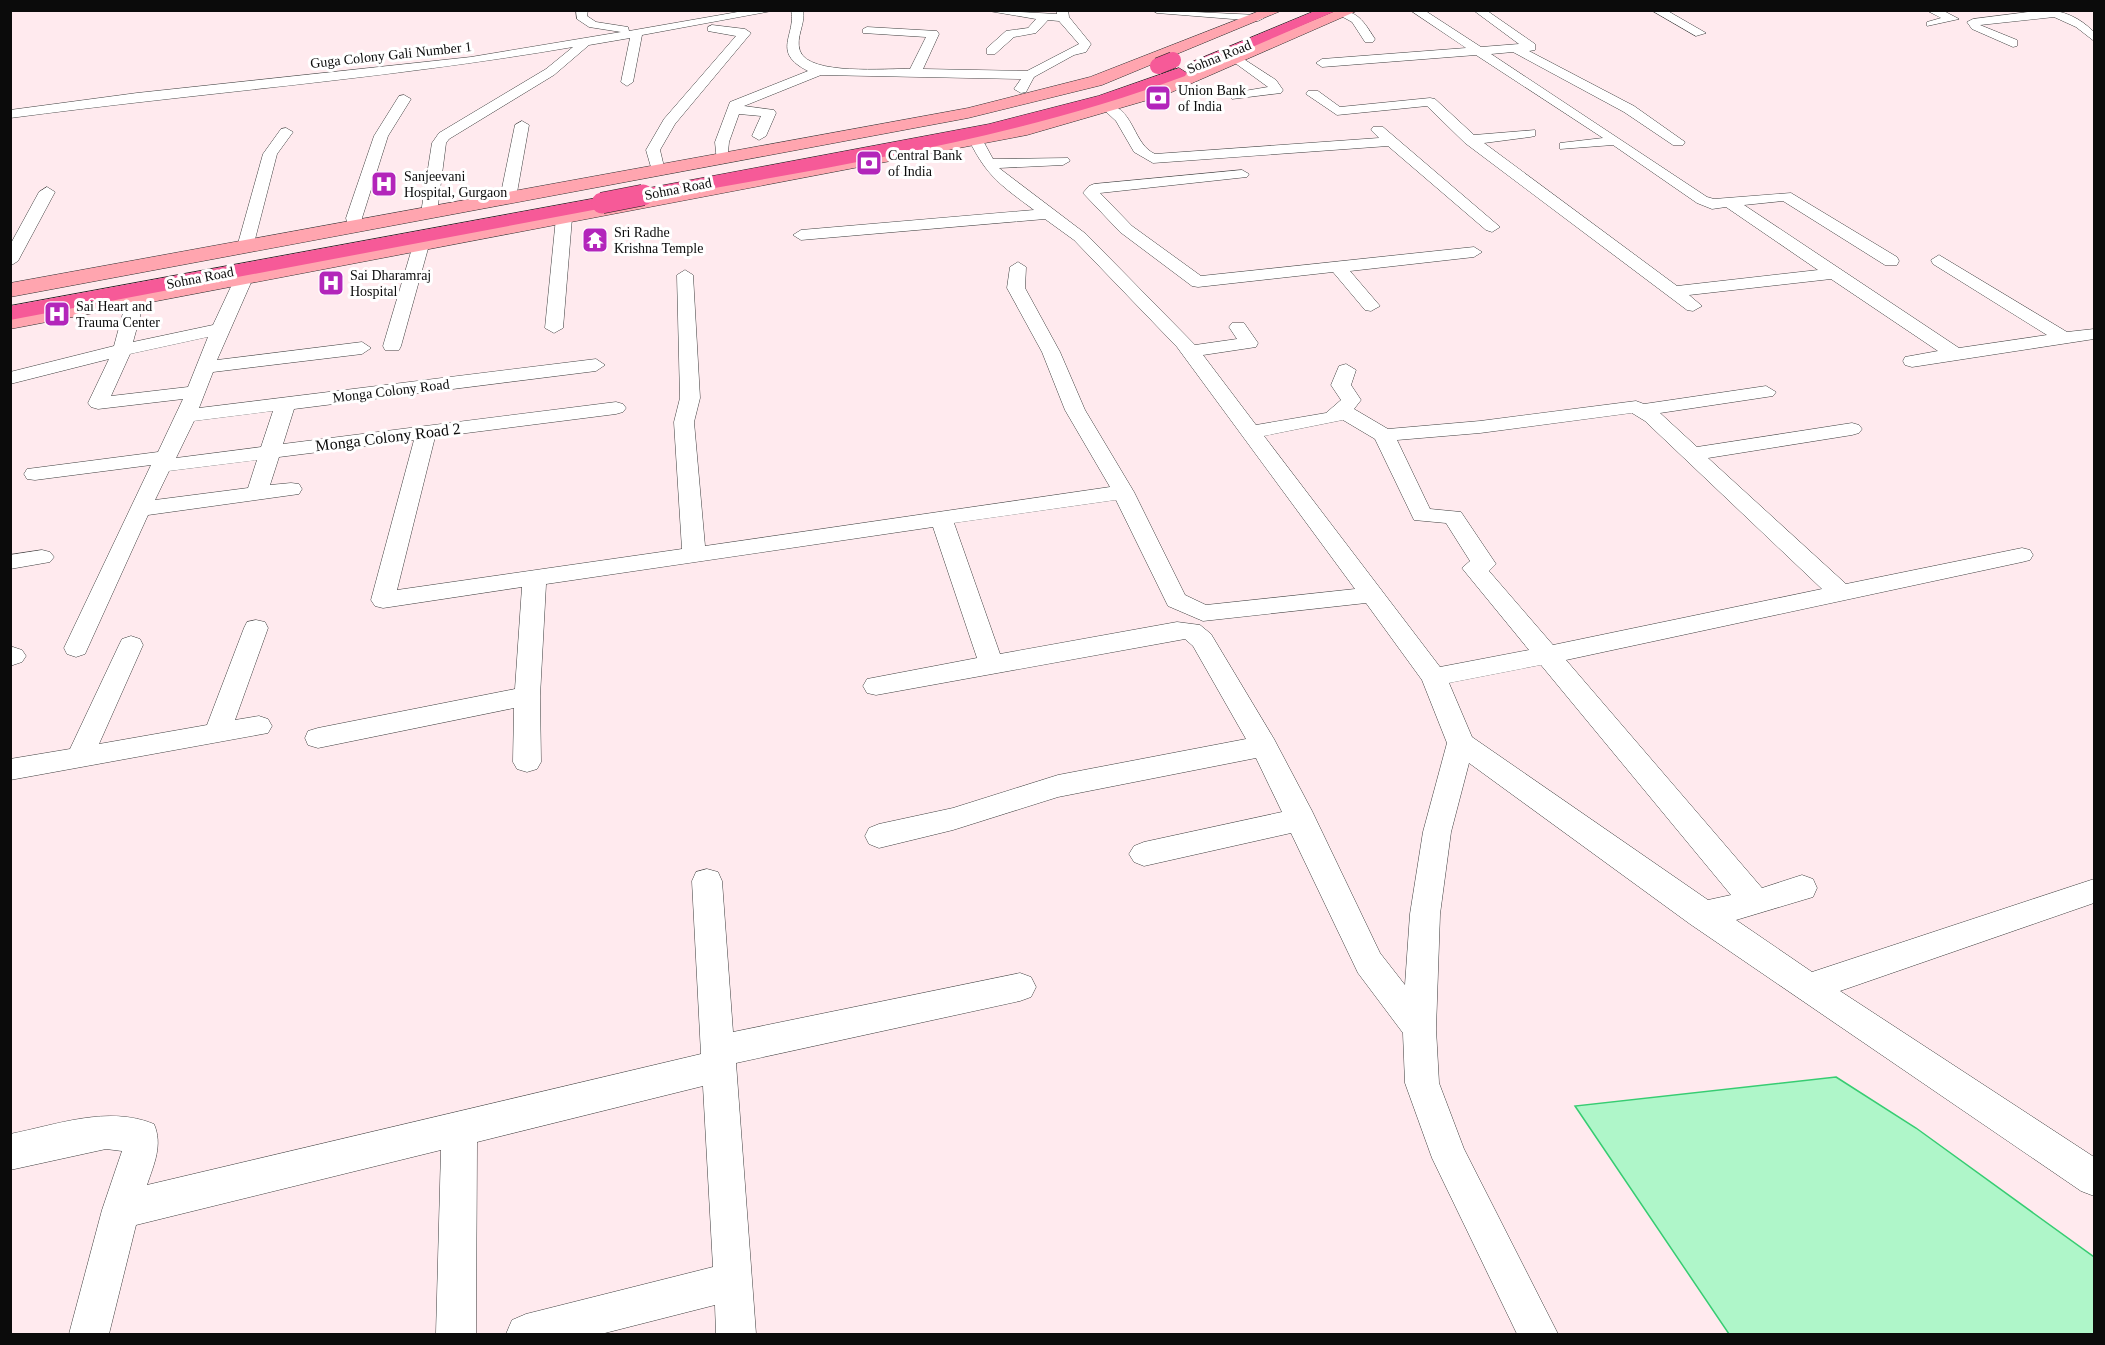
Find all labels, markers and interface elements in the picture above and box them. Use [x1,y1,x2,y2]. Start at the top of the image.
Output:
street label: Sohna Road [1185,37,1253,77]
street label: Guga Colony Gali Number 1 [309,39,473,71]
bank icon: Union Bank of India [1143,83,1173,113]
place label: Union Bank of India [1178,83,1246,114]
bank icon: Central Bank of India [854,148,884,178]
place label: Central Bank of India [888,148,962,179]
hospital icon: Sanjeevani Hospital, Gurgaon [369,169,399,199]
place label: Sanjeevani Hospital, Gurgaon [404,169,507,200]
street label: Sohna Road [643,175,713,203]
temple icon: Sri Radhe Krishna Temple [580,225,610,255]
place label: Sri Radhe Krishna Temple [614,225,703,256]
street label: Sohna Road [165,264,235,292]
hospital icon: Sai Dharamraj Hospital [316,268,346,298]
place label: Sai Dharamraj Hospital [350,268,431,299]
hospital icon: Sai Heart and Trauma Center [42,299,72,329]
place label: Sai Heart and Trauma Center [76,299,160,330]
street label: Monga Colony Road [332,376,450,406]
street label: Monga Colony Road 2 [314,420,462,455]

